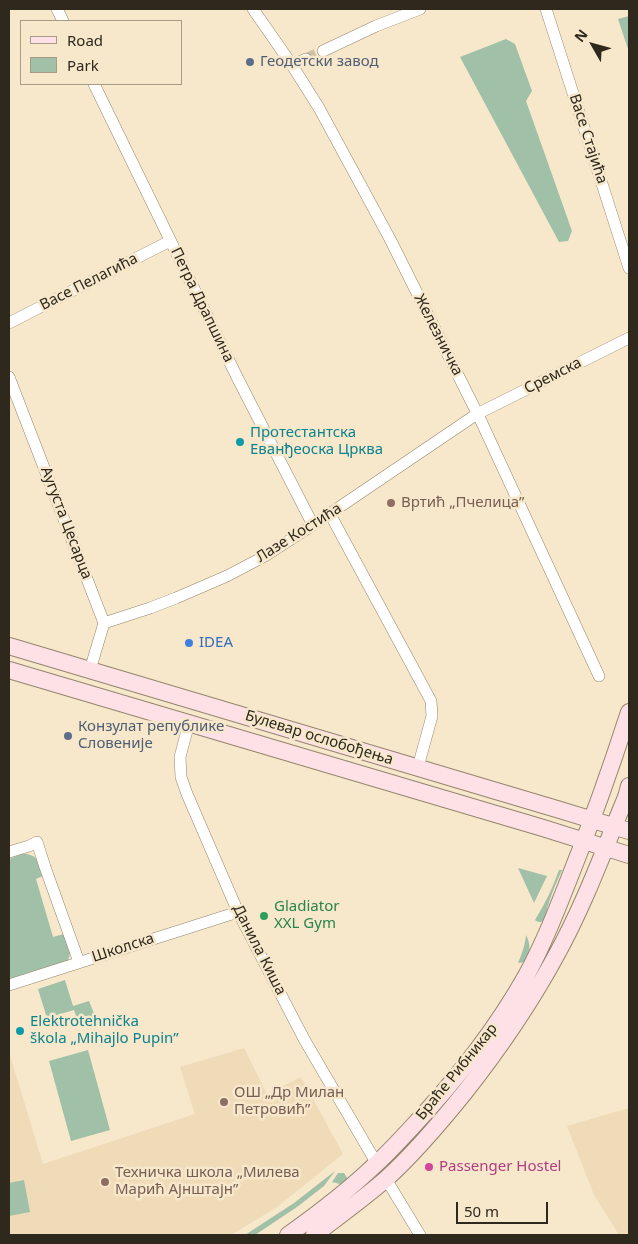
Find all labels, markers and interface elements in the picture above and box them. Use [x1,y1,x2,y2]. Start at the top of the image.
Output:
legend [20,20,182,85]
north arrow [568,20,618,70]
text: N [570,25,592,46]
text: Road [67,30,103,50]
place label: Геодетски завод [260,53,379,71]
text: Park [67,55,99,75]
marker: Геодетски завод [244,56,256,68]
street label: Васе Стајића [565,92,611,186]
street label: Петра Драпшина [166,245,238,365]
street label: Васе Пелагића [37,250,141,314]
street label: Железничка [410,291,466,379]
street label: Сремска [521,354,585,398]
place label: Протестантска Еванђеоска Црква [250,424,383,459]
marker: Протестантска Еванђеоска Црква [234,436,246,448]
street label: Аугуста Цесарца [36,464,96,582]
place label: Вртић „Пчелица” [401,494,524,512]
marker: Вртић „Пчелица” [385,497,397,509]
street label: Лазе Костића [253,500,345,566]
place label: IDEA [199,634,233,652]
marker: IDEA [183,637,195,649]
street label: Булевар ослобођења [243,707,395,769]
place label: Конзулат републике Словеније [78,718,224,753]
marker: Конзулат републике Словеније [62,730,74,742]
place label: Gladiator XXL Gym [274,898,339,933]
street label: Данила Киша [228,902,290,998]
marker: Gladiator XXL Gym [258,910,270,922]
street label: Школска [90,930,156,966]
place label: Elektrotehnička škola „Mihajlo Pupin” [30,1013,179,1048]
street label: Браће Рибникар [413,1020,501,1124]
marker: Elektrotehnička škola „Mihajlo Pupin” [14,1025,26,1037]
place label: ОШ „Др Милан Петровић” [234,1084,344,1119]
marker: ОШ „Др Милан Петровић” [218,1096,230,1108]
place label: Passenger Hostel [439,1158,561,1176]
marker: Passenger Hostel [423,1161,435,1173]
place label: Техничка школа „Милева Марић Ајнштајн” [115,1164,300,1199]
marker: Техничка школа „Милева Марић Ајнштајн” [99,1176,111,1188]
scale bar [458,1192,550,1224]
text: 50 m [464,1201,499,1221]

